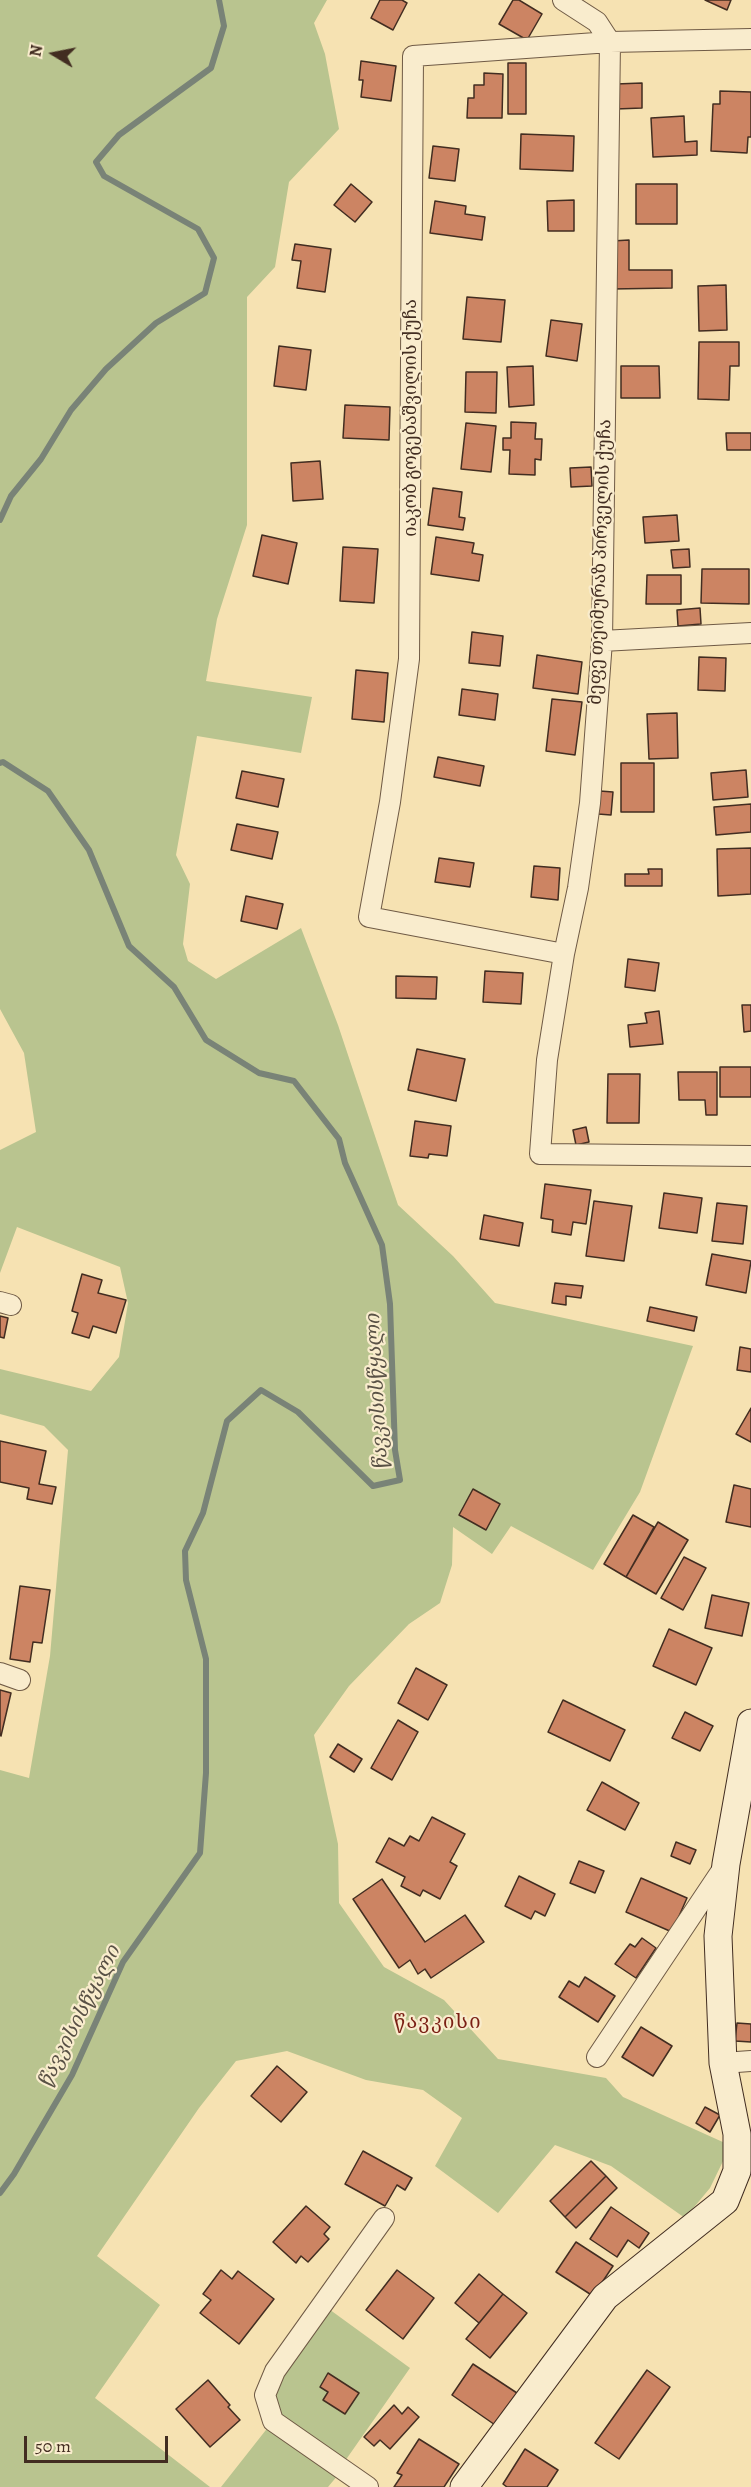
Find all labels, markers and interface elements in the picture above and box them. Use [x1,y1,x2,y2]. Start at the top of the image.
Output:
north arrow [24,24,84,84]
text: N [24,43,48,59]
street label: იაკობ გოგებაშვილის ქუჩა [401,299,423,537]
street label: მეფე თეიმურაზ პირველის ქუჩა [585,419,617,705]
water label: წავკისისწყალი [362,1313,394,1471]
water label: წავკისისწყალი [34,1942,126,2092]
district label: წავკისი [394,2011,482,2035]
scale bar [27,2424,171,2462]
text: 50 m [35,2434,71,2458]

